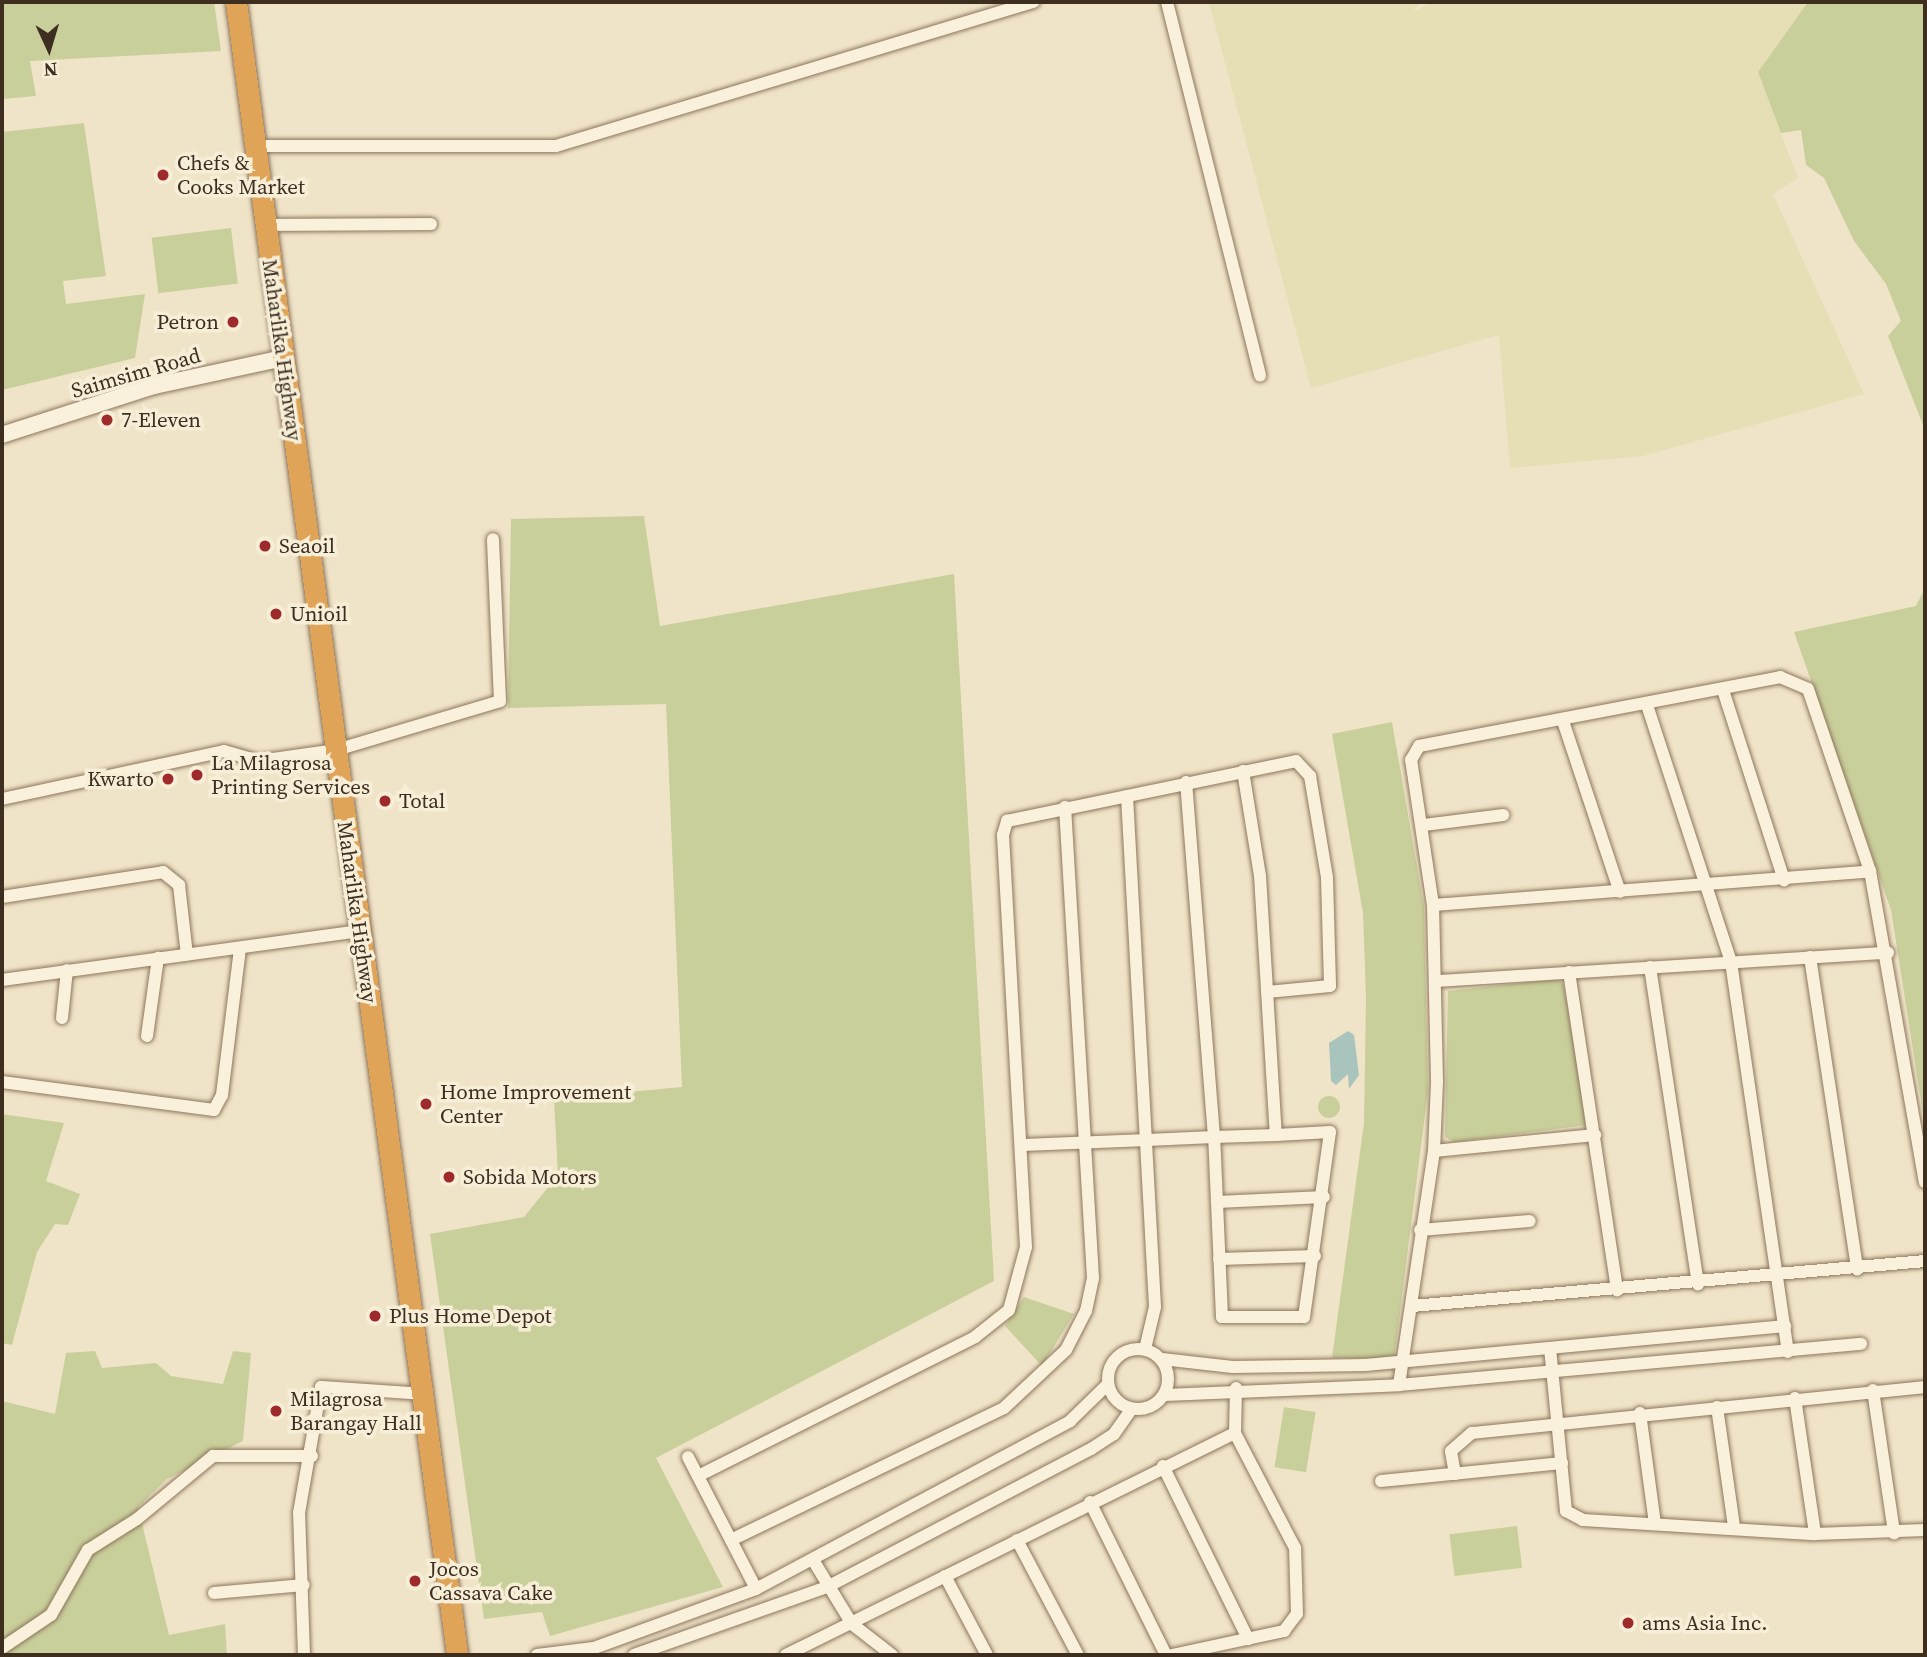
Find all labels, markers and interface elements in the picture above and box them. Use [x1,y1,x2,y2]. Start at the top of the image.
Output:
north arrow [14,14,84,84]
text: N [43,56,58,83]
place label: Chefs & Cooks Market [177,150,305,200]
marker: Chefs & Cooks Market [155,167,171,183]
street label: Maharlika Highway [257,258,307,442]
place label: Petron [157,309,219,335]
marker: Petron [225,314,241,330]
street label: Saimsim Road [68,343,204,403]
place label: 7-Eleven [121,407,201,433]
marker: 7-Eleven [99,412,115,428]
place label: Seaoil [279,533,335,559]
marker: Seaoil [257,538,273,554]
place label: Unioil [290,601,348,627]
marker: Unioil [268,606,284,622]
place label: La Milagrosa Printing Services [211,750,370,800]
place label: Kwarto [87,766,154,792]
marker: La Milagrosa Printing Services [189,767,205,783]
marker: Kwarto [160,771,176,787]
place label: Total [399,788,445,814]
marker: Total [377,793,393,809]
street label: Maharlika Highway [332,820,382,1004]
place label: Home Improvement Center [440,1079,631,1129]
marker: Home Improvement Center [418,1096,434,1112]
place label: Sobida Motors [463,1164,597,1190]
marker: Sobida Motors [441,1169,457,1185]
place label: Plus Home Depot [389,1303,552,1329]
marker: Plus Home Depot [367,1308,383,1324]
place label: Milagrosa Barangay Hall [290,1386,422,1436]
marker: Milagrosa Barangay Hall [268,1403,284,1419]
place label: Jocos Cassava Cake [429,1556,553,1606]
marker: Jocos Cassava Cake [407,1573,423,1589]
place label: ams Asia Inc. [1642,1610,1767,1636]
marker: ams Asia Inc. [1620,1615,1636,1631]

